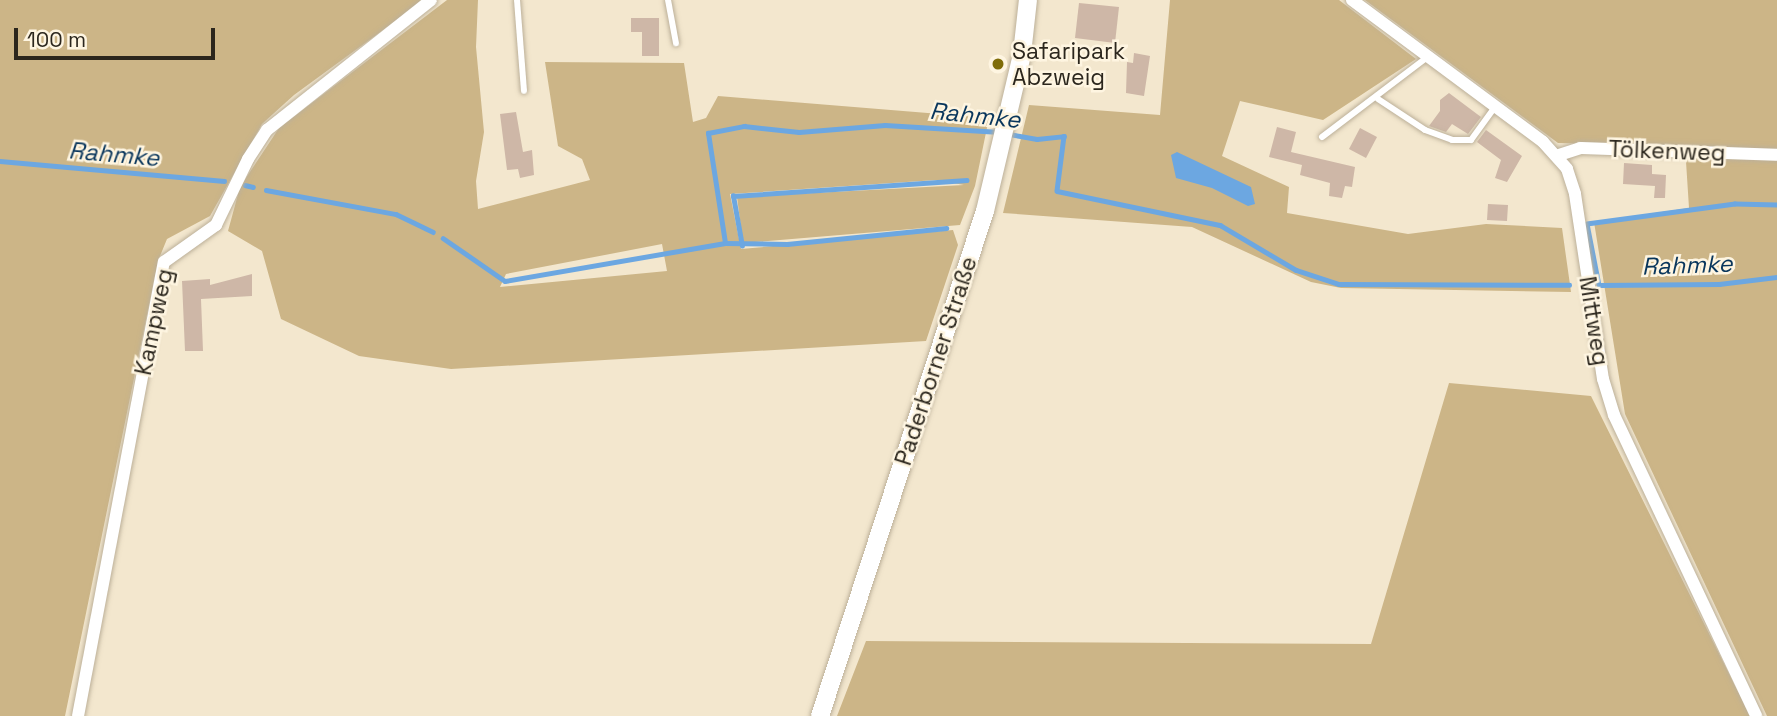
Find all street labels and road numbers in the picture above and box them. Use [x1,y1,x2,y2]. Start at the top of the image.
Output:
street label: Tölkenweg [1608,135,1726,167]
street label: Paderborner Straße [889,253,983,469]
street label: Kampweg [129,266,179,378]
street label: Mittweg [1573,274,1615,368]

